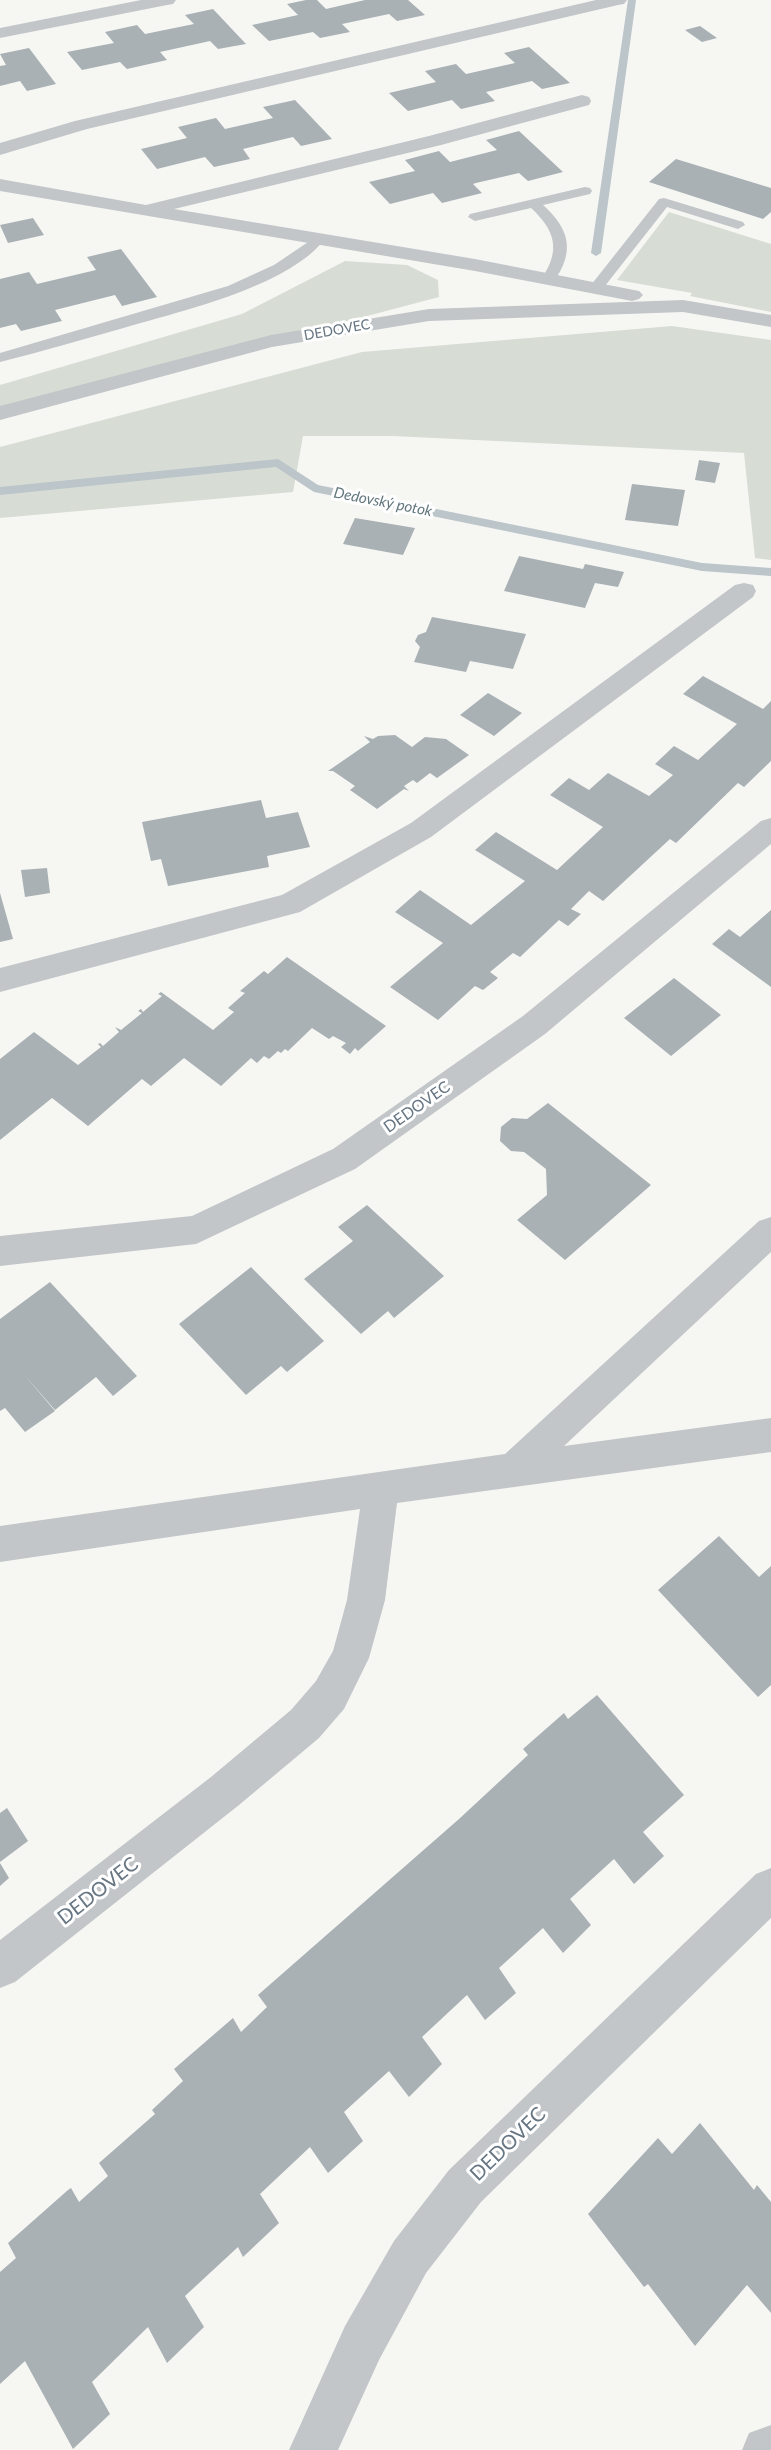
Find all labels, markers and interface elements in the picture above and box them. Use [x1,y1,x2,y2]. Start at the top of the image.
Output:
street label: DEDOVEC [303,316,371,344]
water label: Dedovský potok [332,484,434,520]
street label: DEDOVEC [380,1077,454,1137]
street label: DEDOVEC [53,1852,143,1930]
street label: DEDOVEC [465,2102,551,2186]

